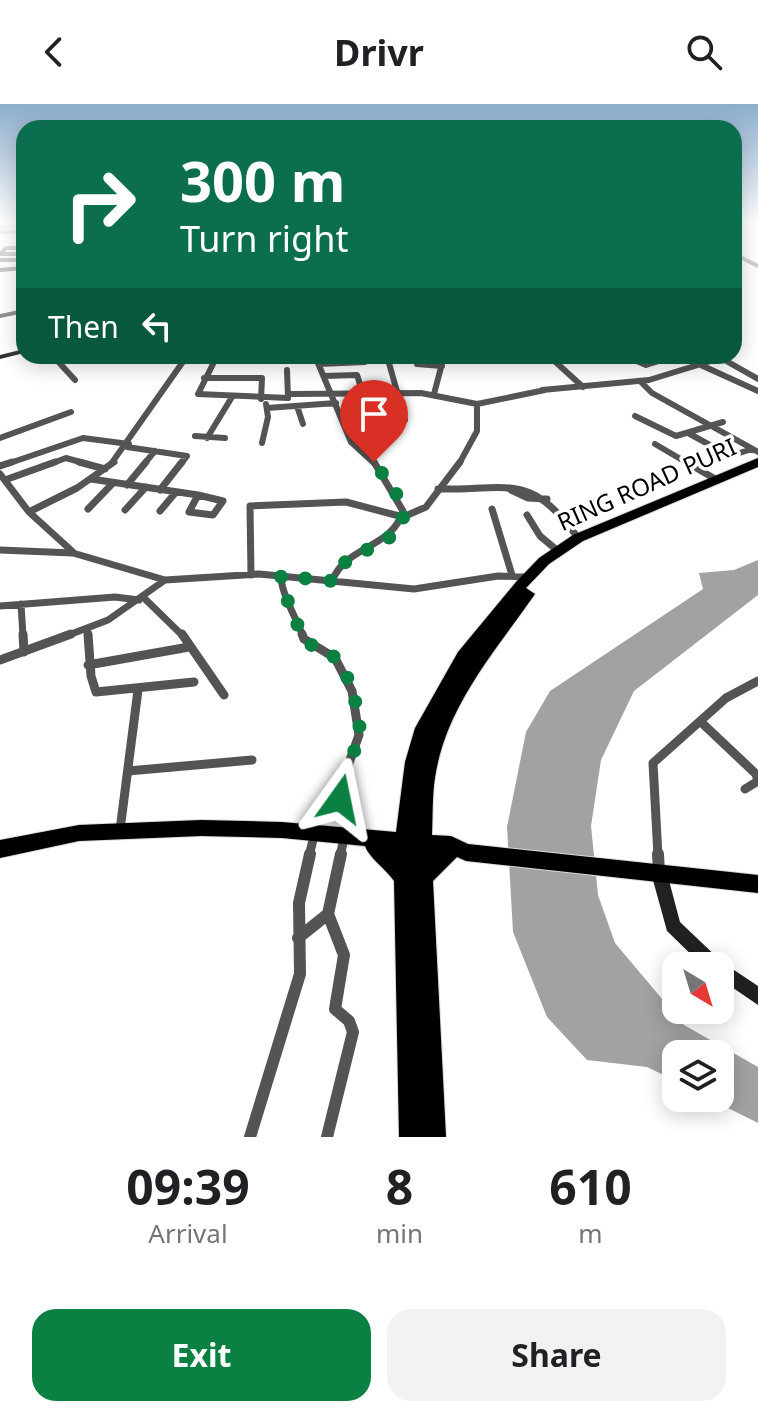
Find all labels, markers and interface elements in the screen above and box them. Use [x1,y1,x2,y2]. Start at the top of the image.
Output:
text: Drivr [334,28,424,77]
icon: back [32,30,76,74]
icon: search [682,30,726,74]
text: 300 m [180,142,345,218]
icon: right [48,152,152,256]
text: Turn right [180,214,348,263]
icon: left [135,304,179,348]
text: Then [48,306,119,347]
pin [340,380,408,462]
icon: arrive [352,392,396,436]
street label: RING ROAD PURI [552,429,741,538]
position arrow [298,757,382,841]
north arrow [662,952,734,1024]
map controls [662,952,734,1112]
button: layers [662,1040,734,1112]
text: 09:39 [126,1154,250,1219]
text: 8 [386,1154,413,1219]
text: 610 [549,1154,632,1219]
text: Arrival [148,1215,228,1251]
text: min [376,1215,423,1251]
text: m [578,1215,603,1251]
button: Exit [32,1309,371,1401]
button: Share [387,1309,726,1401]

